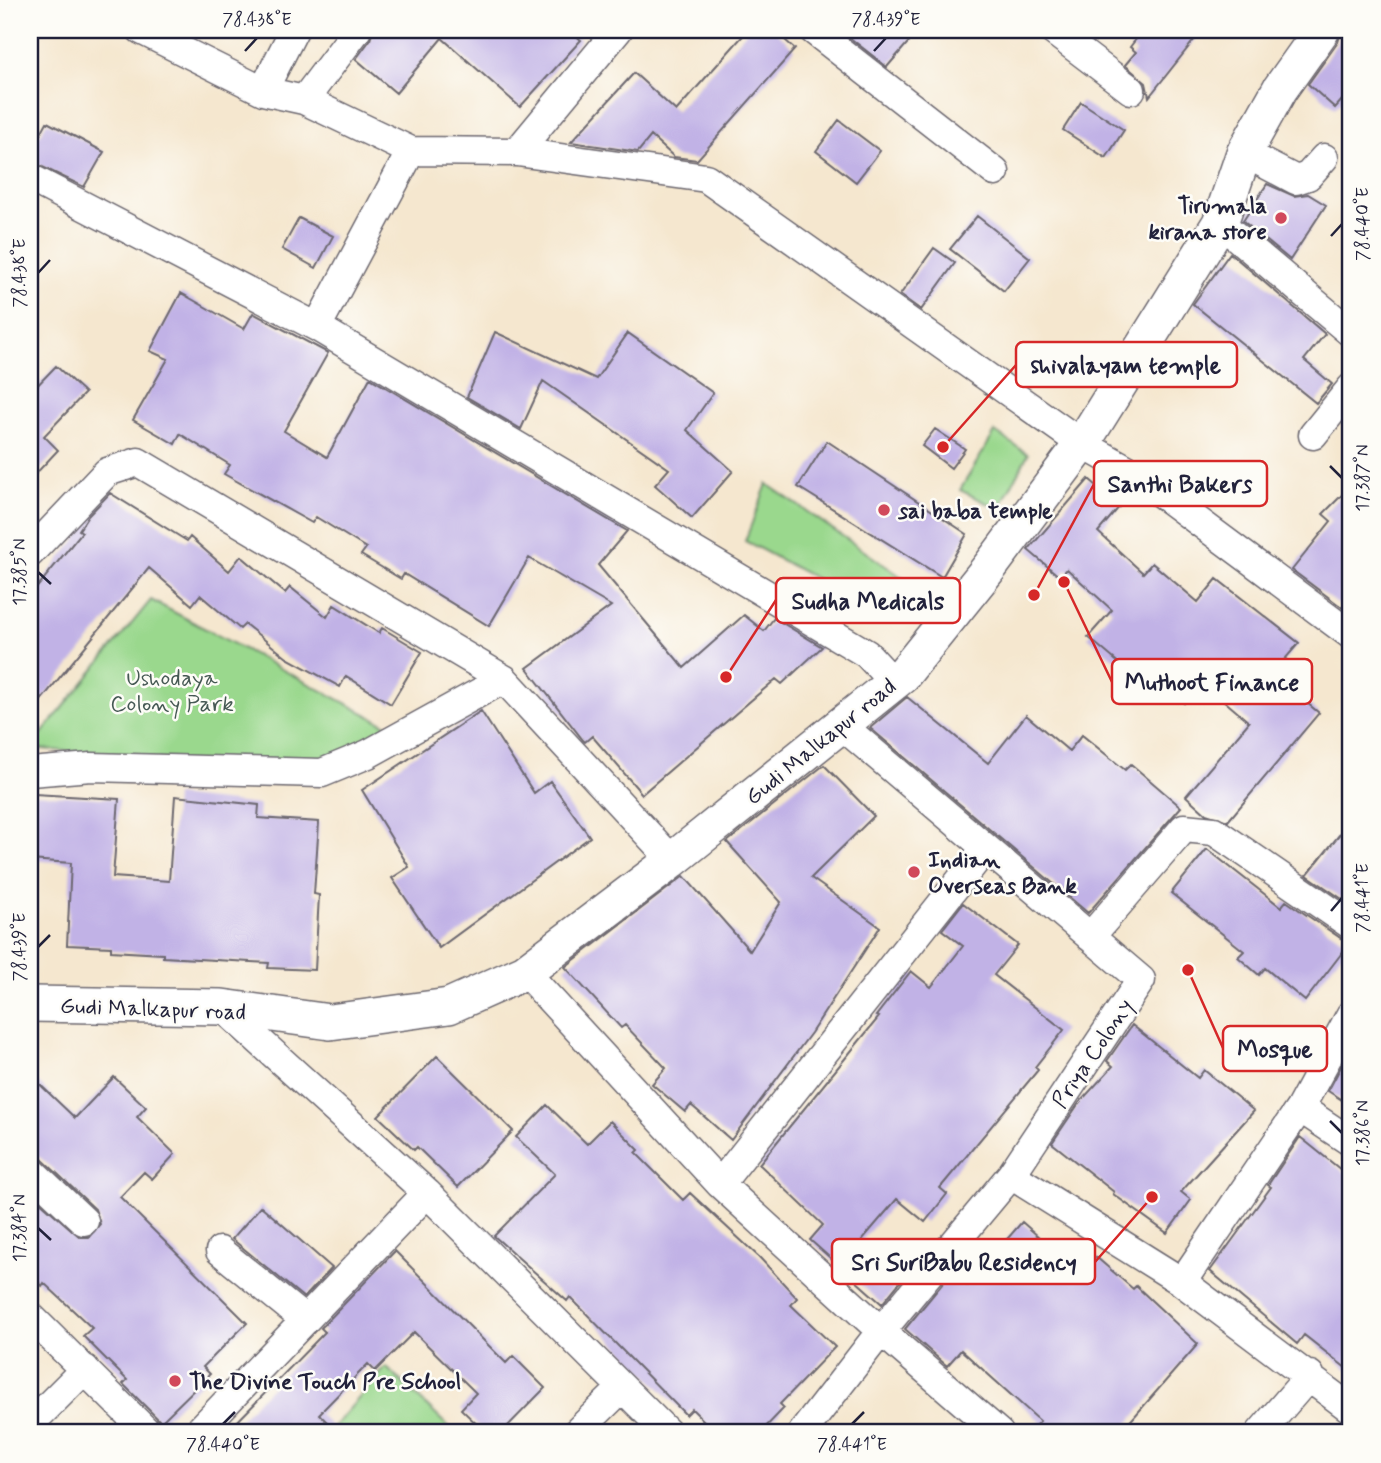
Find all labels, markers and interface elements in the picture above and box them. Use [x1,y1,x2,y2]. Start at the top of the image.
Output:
text: 78.438°E [222,8,292,32]
text: 78.439°E [851,8,921,32]
text: 78.440°E [1351,187,1375,261]
place label: Tirumala kirana store [1148,192,1267,248]
marker: Tirumala kirana store [1273,210,1289,226]
text: 78.438°E [8,238,32,308]
callout: shivalayam temple [1016,342,1237,387]
text: shivalayam temple [1030,351,1222,382]
text: 17.387°N [1351,444,1375,512]
callout: Santhi Bakers [1094,461,1267,506]
text: Santhi Bakers [1108,470,1253,501]
place label: sai baba temple [897,497,1053,527]
marker: sai baba temple [876,502,892,518]
text: 17.385°N [8,538,32,606]
callout: Sudha Medicals [776,578,960,623]
text: Sudha Medicals [792,587,945,618]
callout: Muthoot Finance [1112,659,1312,704]
park label: Ushodaya Colony Park [110,664,234,720]
text: Muthoot Finance [1125,668,1299,699]
street label: Gudi Malkapur road [739,672,903,813]
place label: Indian Overseas Bank [928,846,1077,902]
text: 78.441°E [1351,863,1375,933]
marker: Indian Overseas Bank [906,864,922,880]
text: 78.439°E [8,912,32,982]
street label: Gudi Malkapur road [59,992,246,1028]
street label: Priya Colony [1046,993,1141,1115]
callout: Mosque [1223,1026,1327,1071]
text: Mosque [1237,1035,1313,1066]
text: 17.386°N [1351,1100,1375,1166]
text: 17.384°N [8,1194,32,1262]
callout: Sri SuriBabu Residency [832,1239,1095,1284]
text: Sri SuriBabu Residency [851,1248,1077,1279]
place label: The Divine Touch Pre School [189,1368,461,1398]
marker: The Divine Touch Pre School [167,1373,183,1389]
text: 78.440°E [186,1433,260,1457]
text: 78.441°E [817,1433,887,1457]

